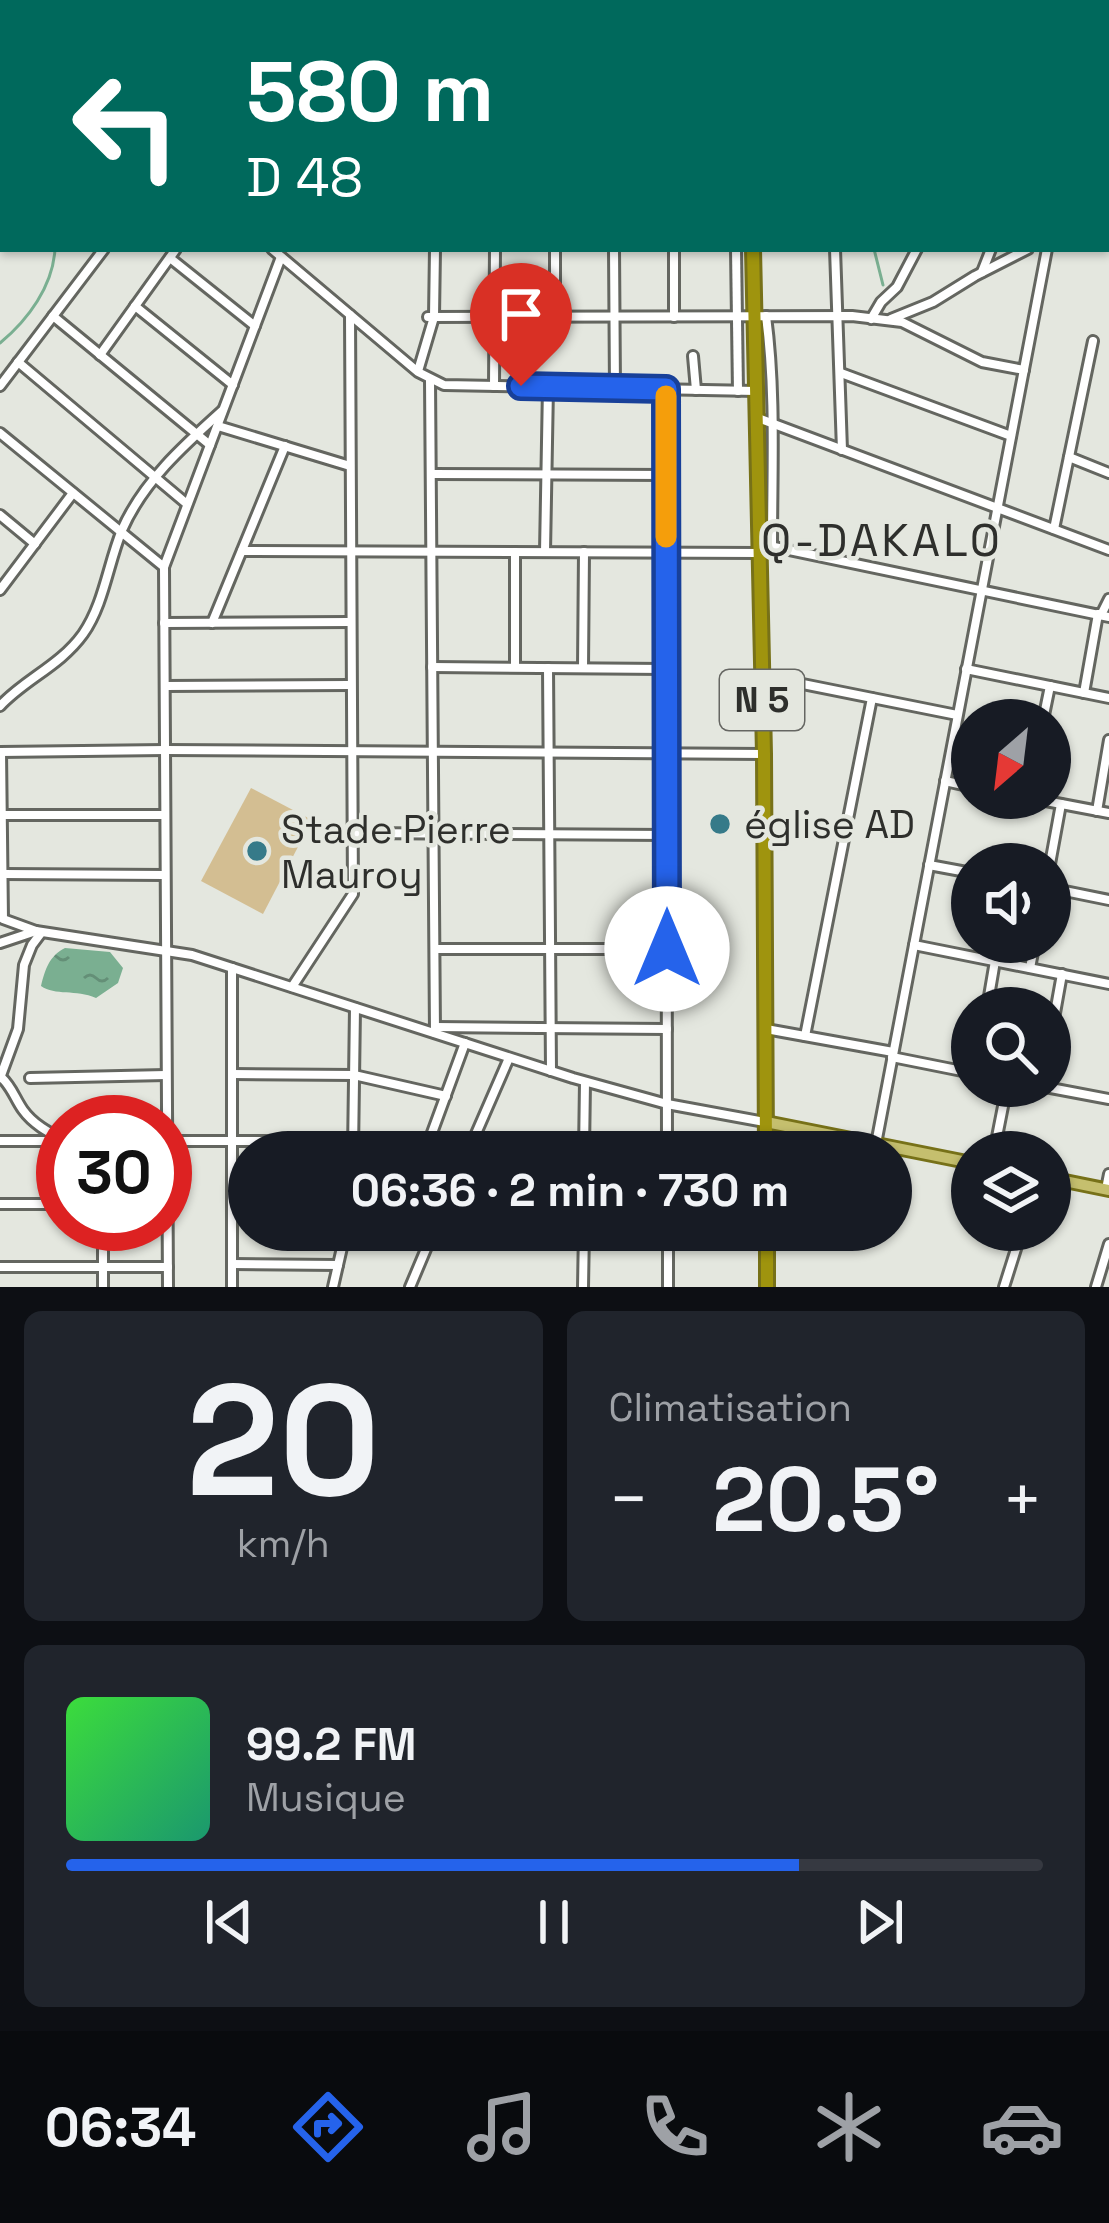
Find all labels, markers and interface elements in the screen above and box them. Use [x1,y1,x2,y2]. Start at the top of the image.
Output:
text: 580 m [246,38,494,146]
icon: left [48,48,204,204]
text: D 48 [246,143,363,212]
pin [470,263,572,386]
icon: arrive [488,281,554,347]
district label: Q-DAKALO [761,512,1003,569]
road number: N 5 [720,670,804,730]
north arrow [951,699,1071,819]
map controls [951,699,1071,1251]
place label: église AD [744,800,915,849]
place label: Stade Pierre Mauroy [281,805,511,899]
marker: église AD [707,811,733,837]
marker: Stade Pierre Mauroy [244,838,270,864]
button: sound [951,843,1071,963]
position arrow [604,886,730,1012]
button: search [951,987,1071,1107]
speed limit sign: 30 [36,1095,192,1251]
button: layers [951,1131,1071,1251]
text: 06:36 · 2 min · 730 m [351,1162,789,1219]
text: 20 [186,1341,380,1541]
text: Climatisation [609,1383,852,1432]
text: 20.5° [712,1442,939,1557]
text: − [609,1457,649,1541]
text: + [1002,1457,1043,1541]
text: km/h [237,1519,330,1568]
text: 99.2 FM [246,1716,416,1773]
text: Musique [246,1773,406,1822]
icon: previous [196,1889,262,1955]
icon: pause [521,1889,587,1955]
icon: next [847,1889,913,1955]
icon: directions [286,2085,370,2169]
icon: music [460,2085,544,2169]
icon: phone [633,2085,717,2169]
icon: climate [807,2085,891,2169]
icon: car [980,2085,1064,2169]
text: 06:34 [45,2093,196,2162]

